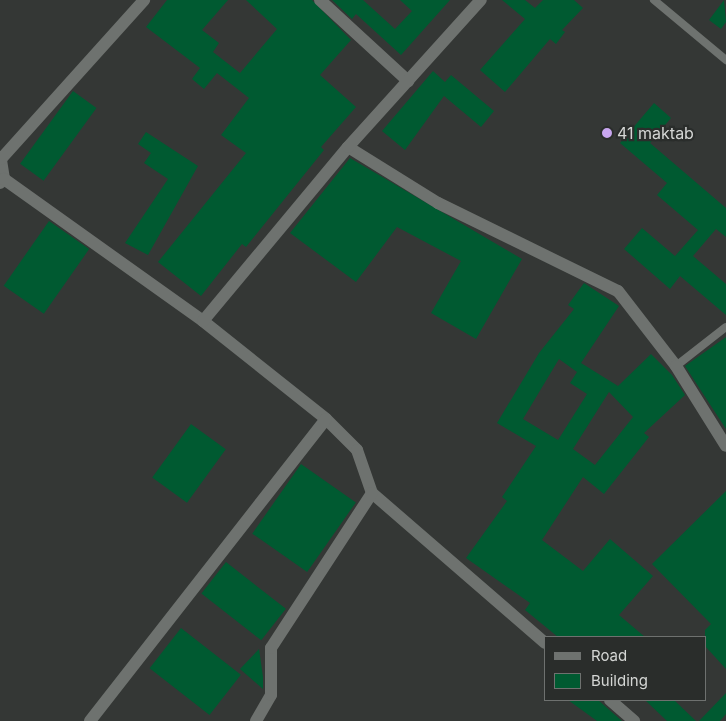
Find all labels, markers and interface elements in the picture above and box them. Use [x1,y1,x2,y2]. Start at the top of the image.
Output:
place label: 41 maktab [617,123,694,143]
marker: 41 maktab [601,127,613,139]
legend [544,636,706,701]
text: Road [591,646,627,665]
text: Building [591,671,648,690]

